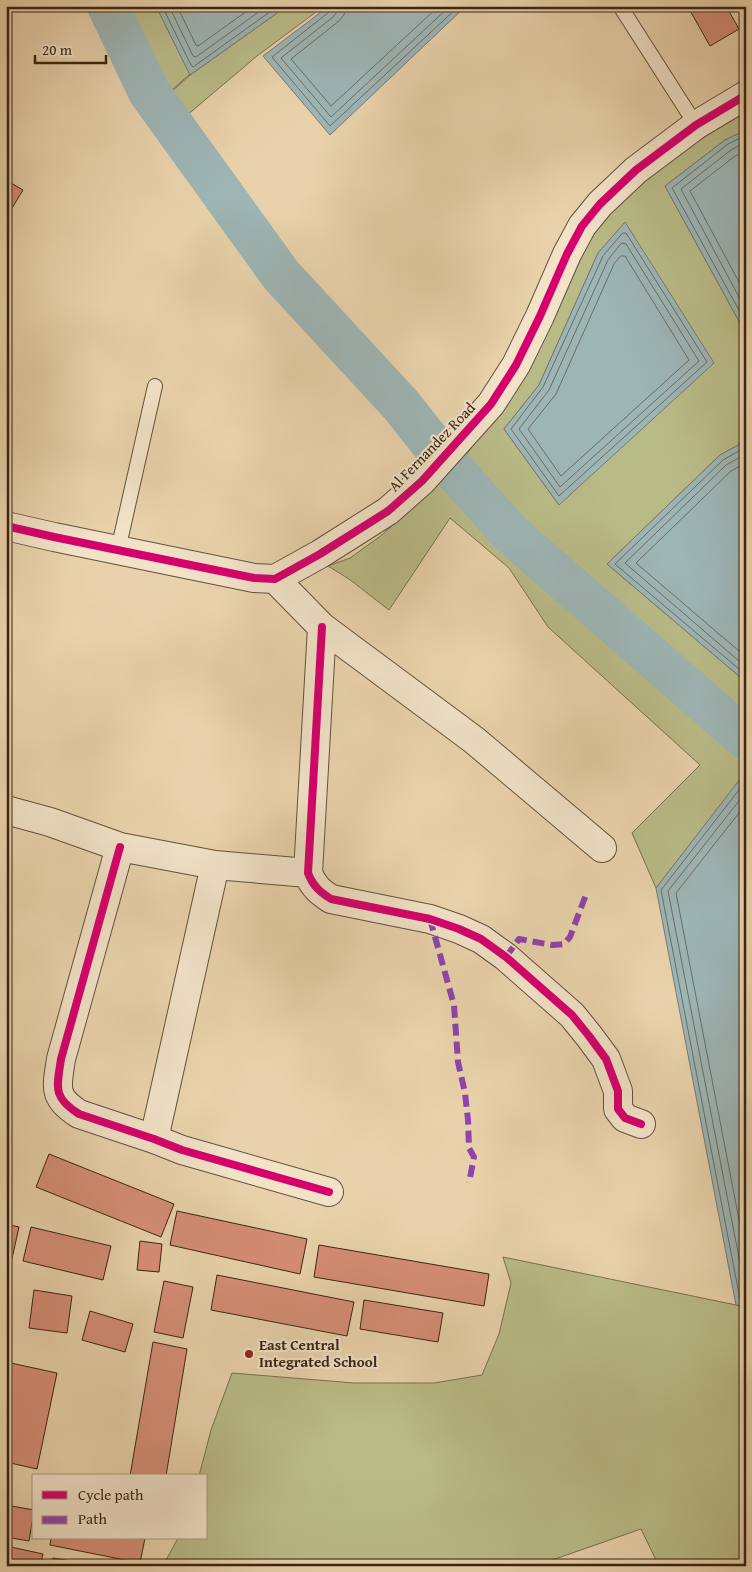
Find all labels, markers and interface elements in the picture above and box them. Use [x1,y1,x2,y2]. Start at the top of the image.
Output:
scale bar [35,32,106,64]
text: 20 m [42,39,73,60]
street label: Al Fernandez Road [384,397,480,496]
place label: East Central Integrated School [259,1334,378,1372]
marker: East Central Integrated School [243,1348,255,1360]
legend [32,1474,208,1540]
text: Cycle path [78,1484,144,1505]
text: Path [78,1508,107,1529]

